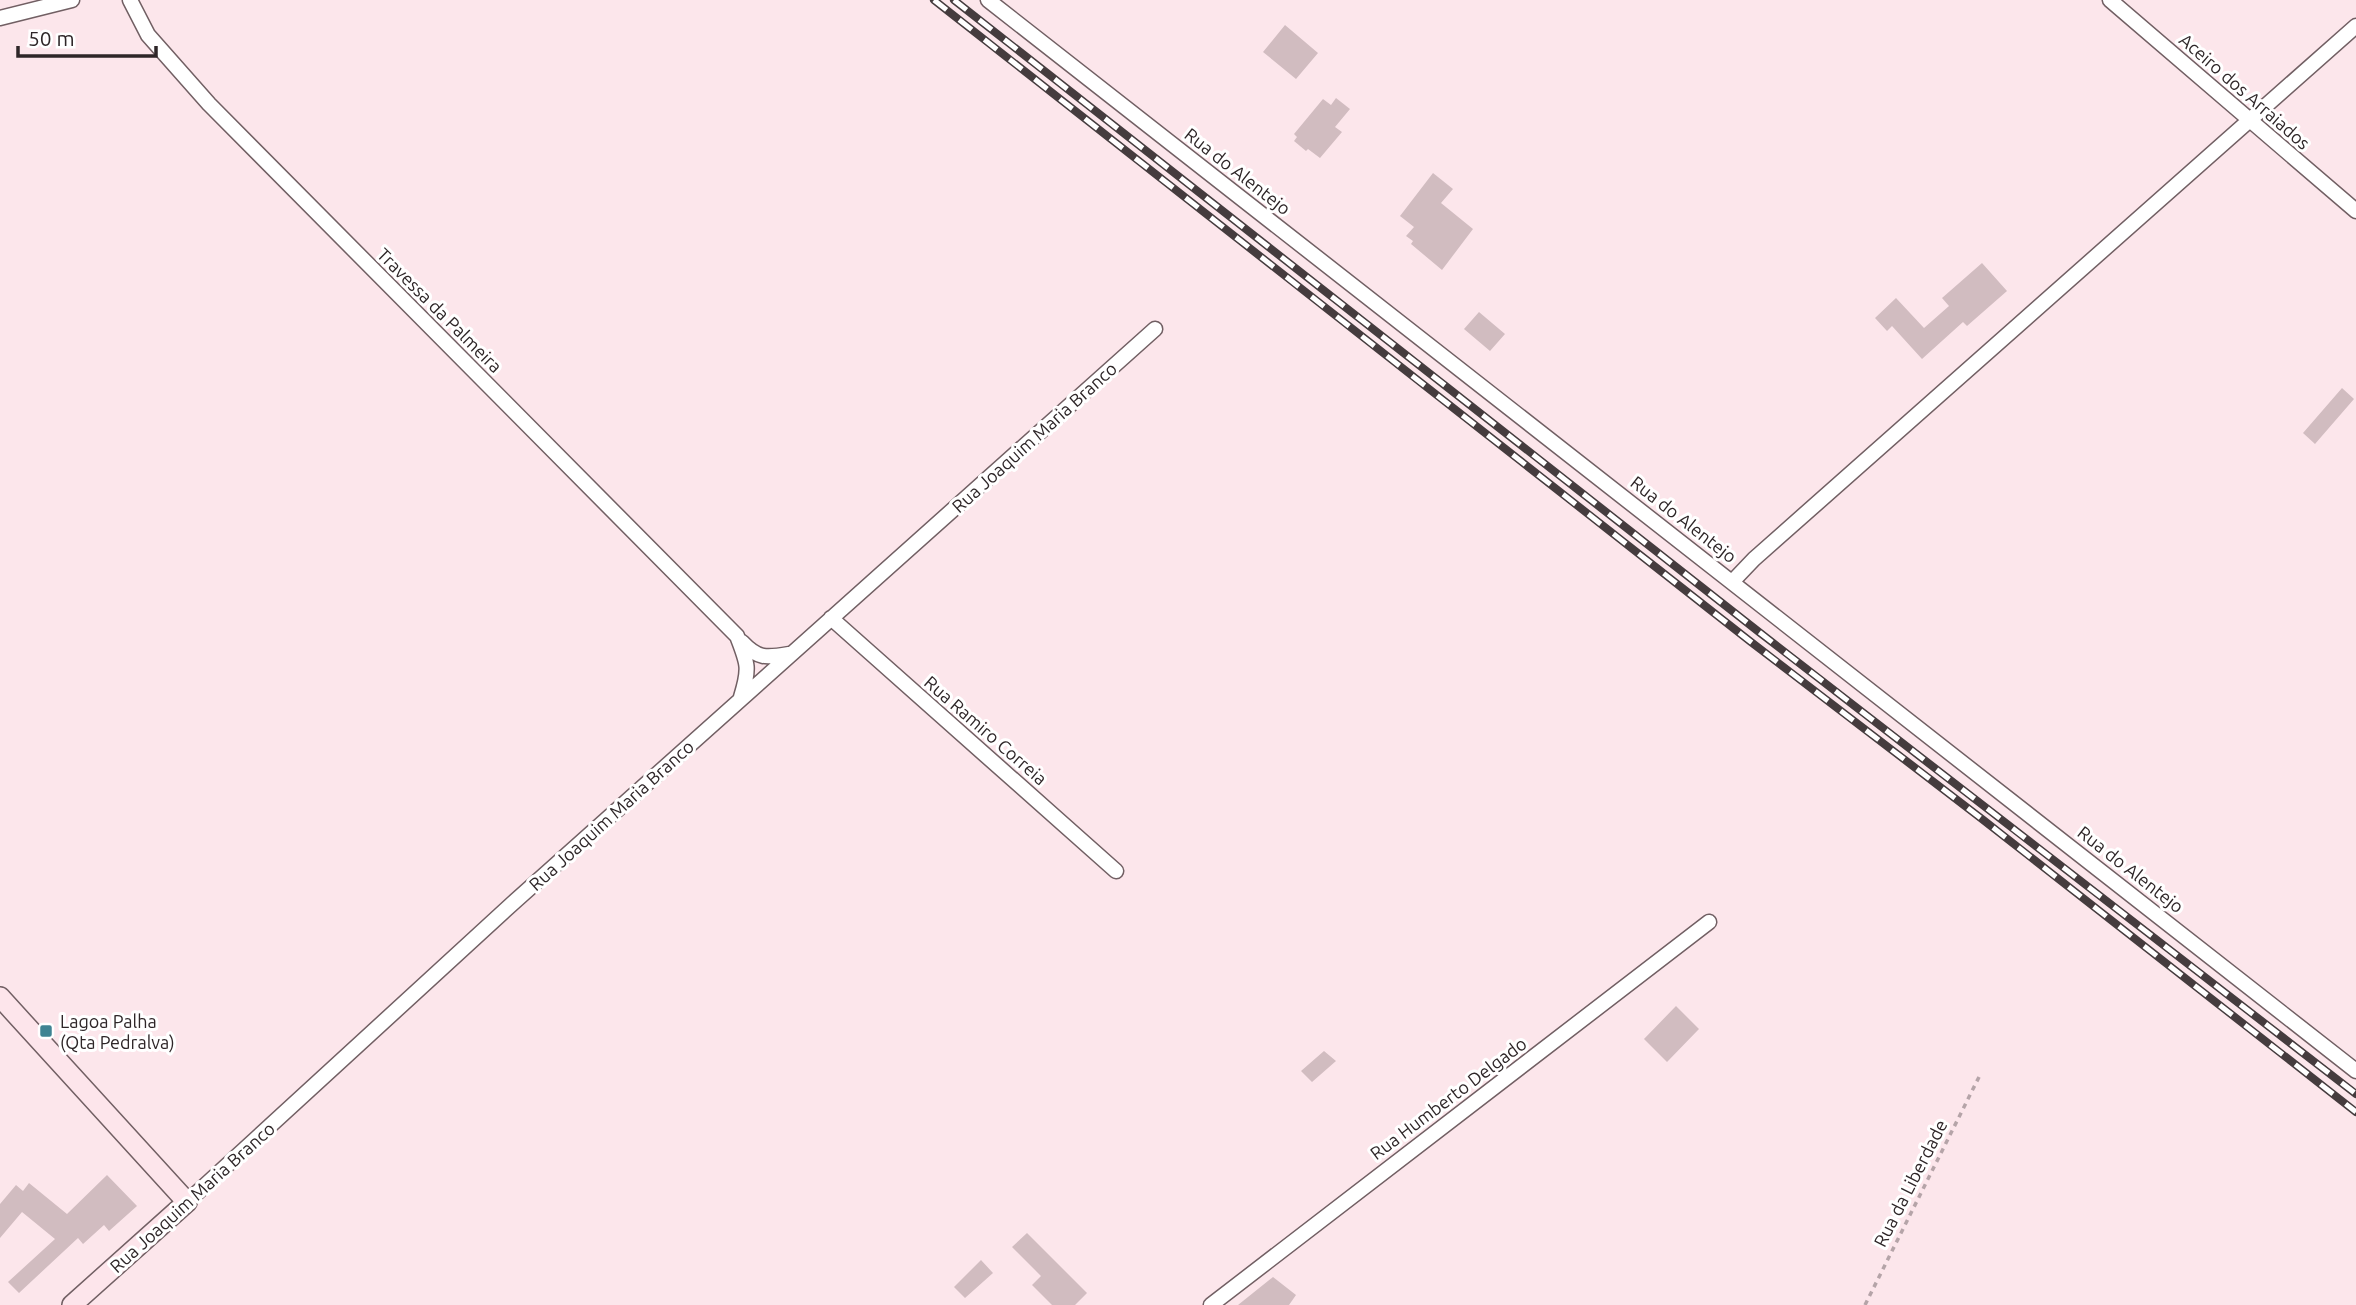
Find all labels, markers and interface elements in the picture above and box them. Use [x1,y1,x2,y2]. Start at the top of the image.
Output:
scale bar [18,14,156,58]
text: 50 m [28,26,75,50]
street label: Aceiro dos Arraiados [2176,29,2314,153]
street label: Rua do Alentejo [1181,124,1295,218]
street label: Travessa da Palmeira [374,244,506,376]
street label: Rua Joaquim Maria Branco [948,358,1120,516]
street label: Rua do Alentejo [1627,472,1741,566]
street label: Rua Ramiro Correia [921,671,1051,789]
street label: Rua Joaquim Maria Branco [525,736,697,894]
street label: Rua do Alentejo [2074,822,2188,916]
place label: Lagoa Palha (Qta Pedralva) [60,1011,175,1053]
marker: Lagoa Palha (Qta Pedralva) [38,1023,54,1039]
street label: Rua Humberto Delgado [1366,1033,1530,1163]
street label: Rua da Liberdade [1869,1116,1951,1250]
street label: Rua Joaquim Maria Branco [106,1118,278,1276]

